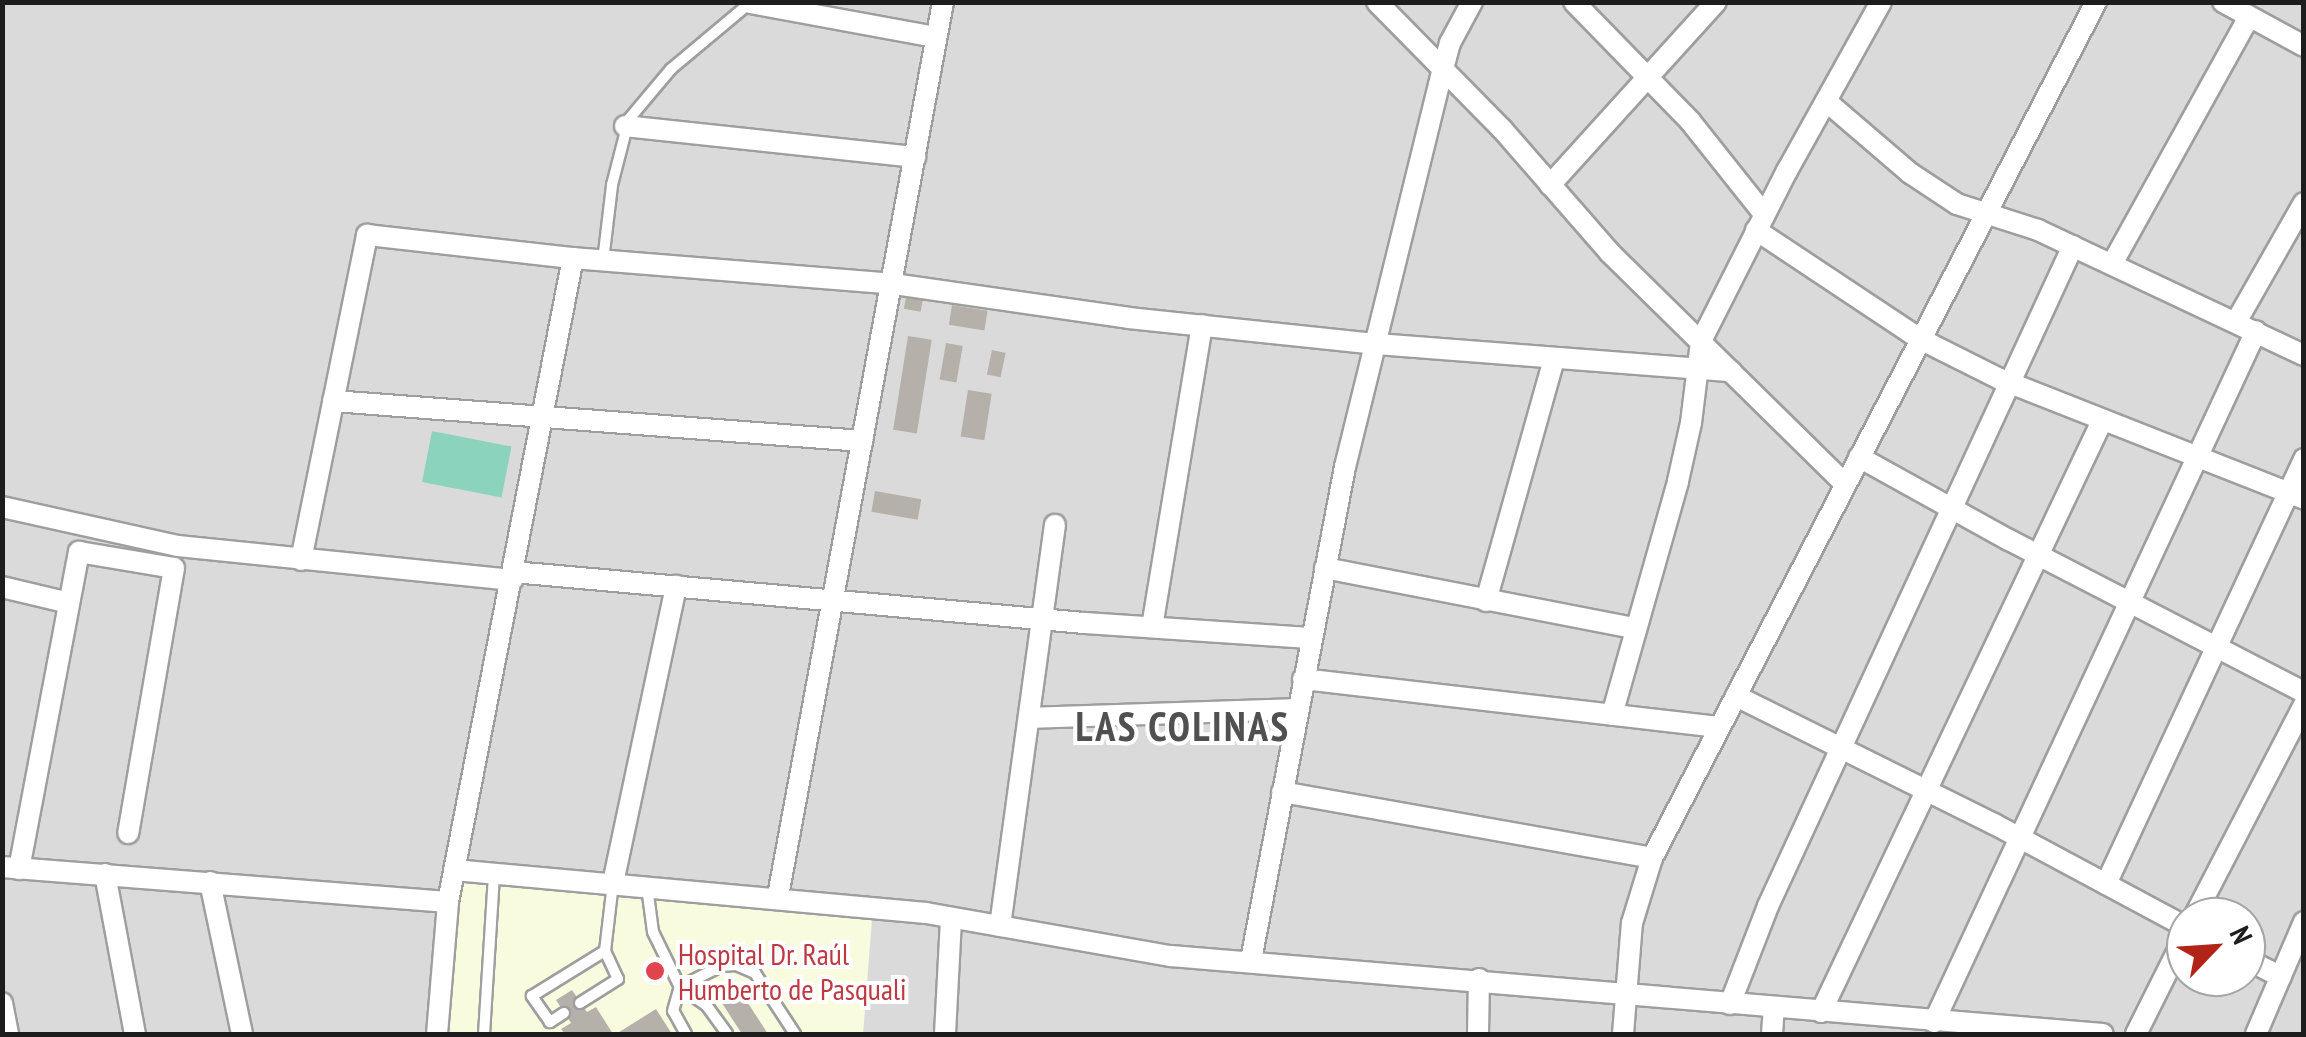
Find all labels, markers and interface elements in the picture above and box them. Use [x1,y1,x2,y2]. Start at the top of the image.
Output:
district label: LAS COLINAS [1075,702,1291,750]
north arrow [2166,897,2266,997]
text: N [2222,920,2262,950]
place label: Hospital Dr. Raúl Humberto de Pasquali [678,936,906,1006]
marker: Hospital Dr. Raúl Humberto de Pasquali [642,958,668,984]

